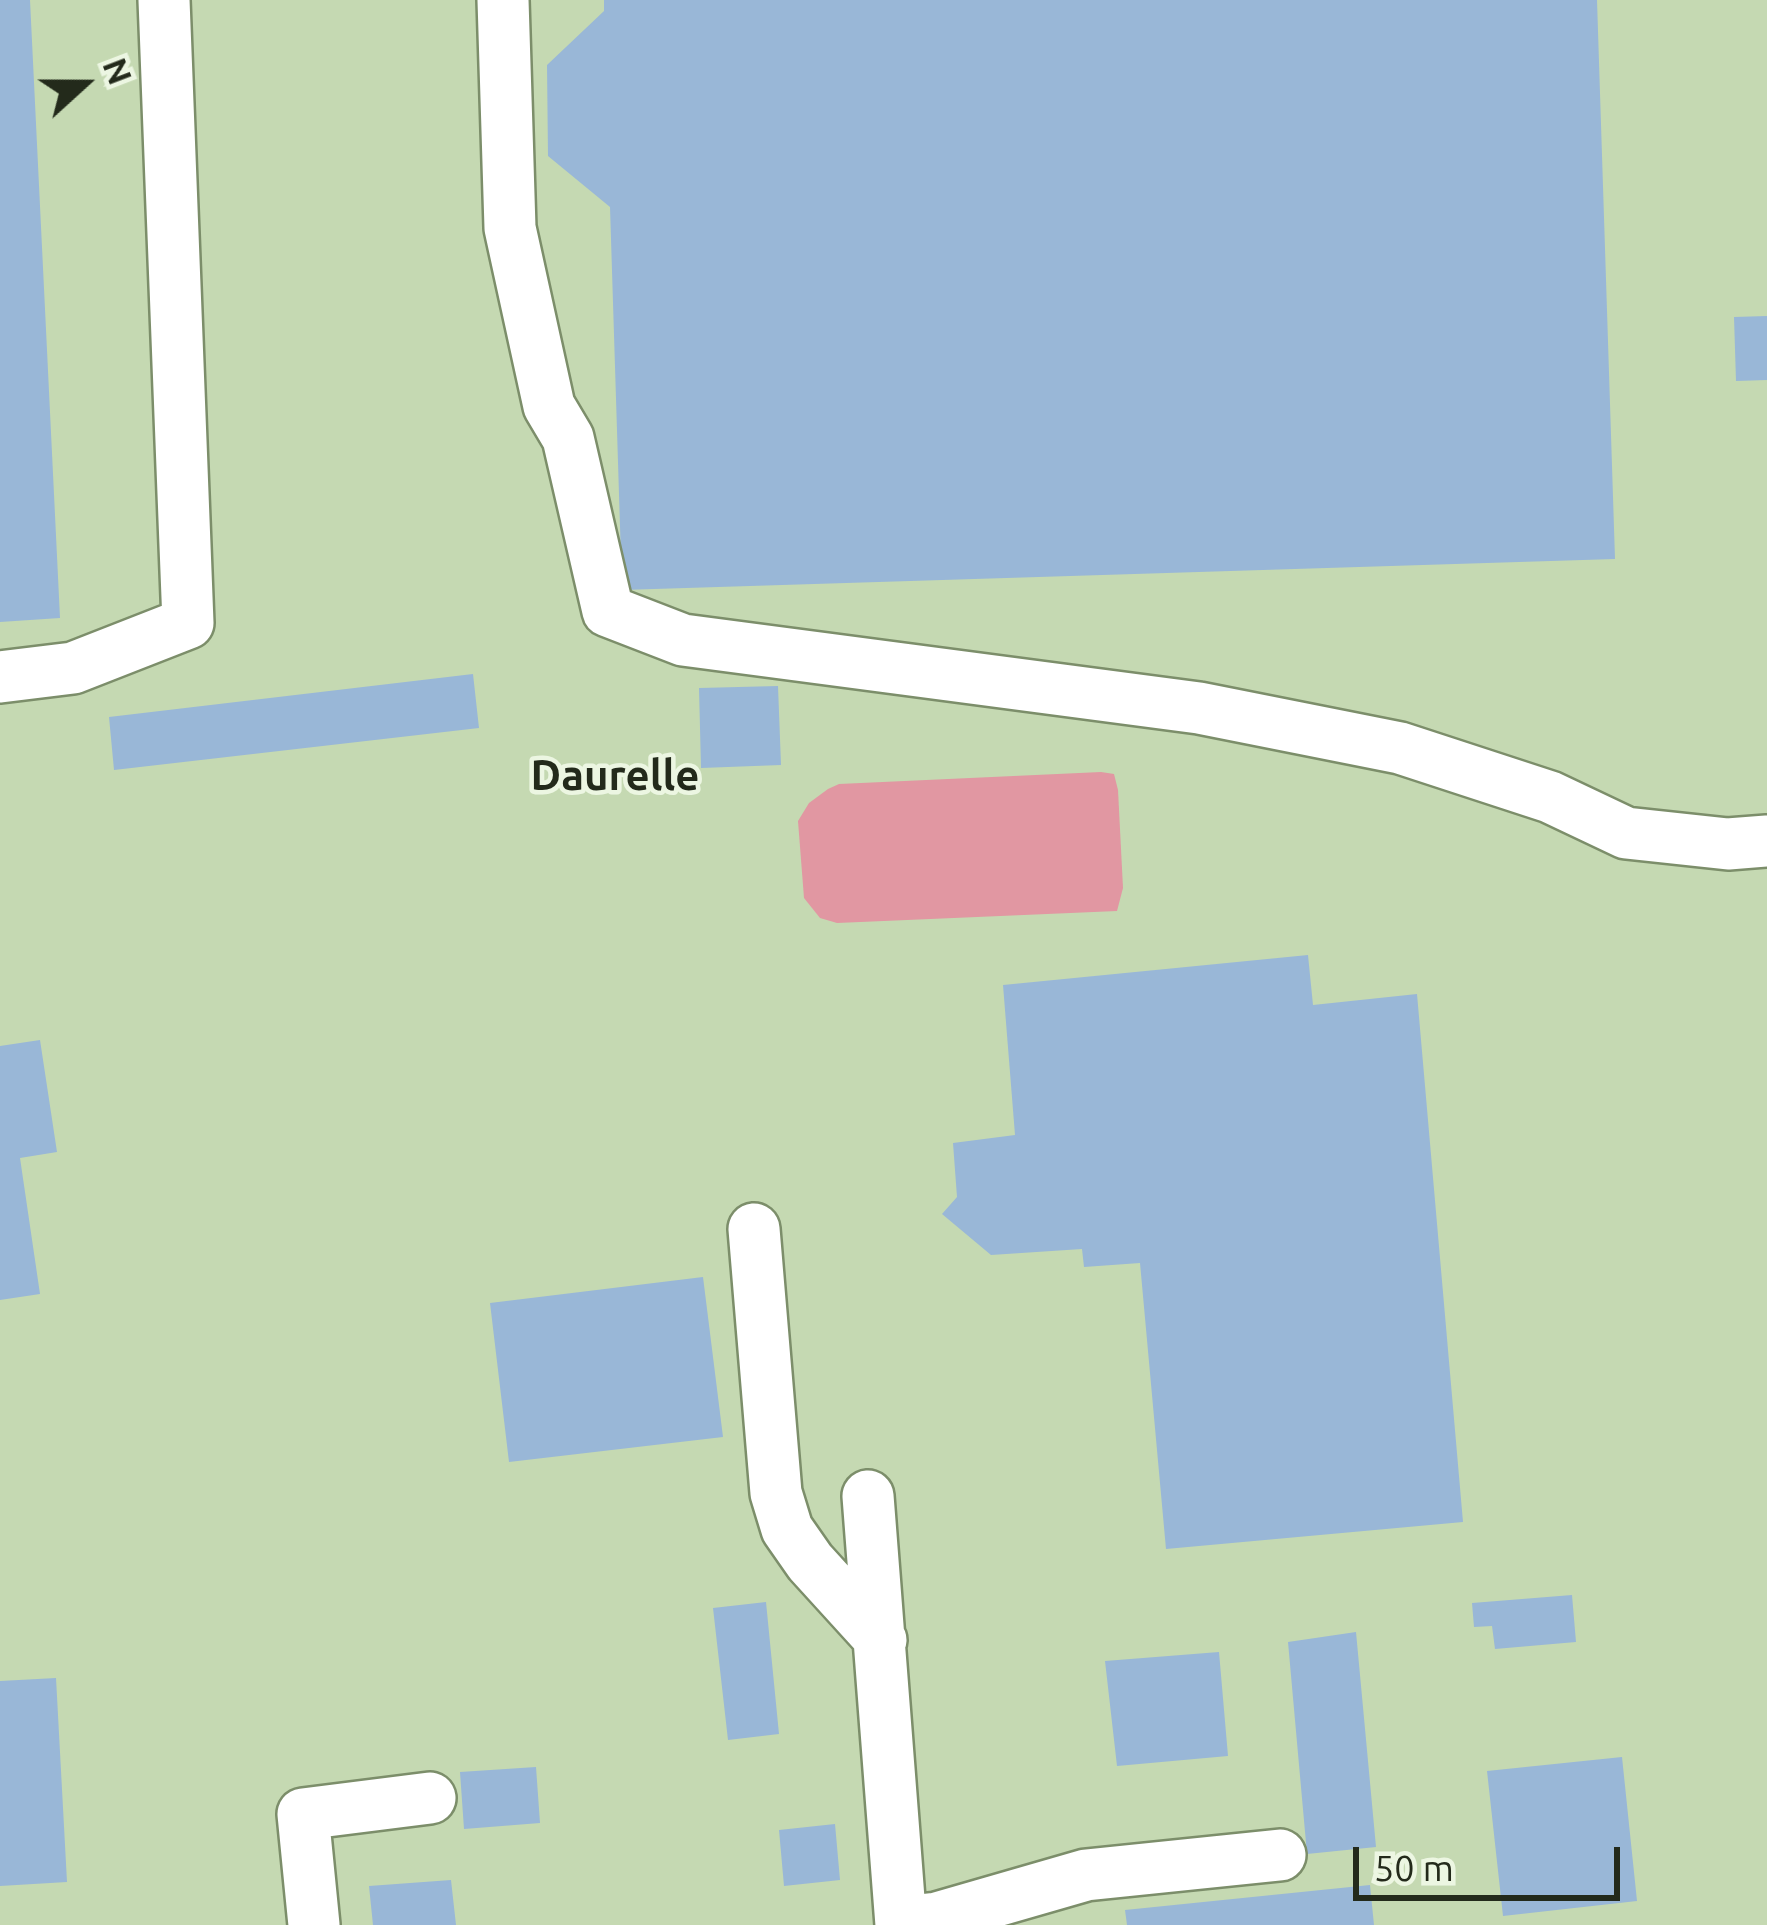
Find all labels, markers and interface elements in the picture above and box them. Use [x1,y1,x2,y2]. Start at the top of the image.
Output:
north arrow [24,24,144,144]
text: N [96,53,140,89]
district label: Daurelle [531,751,699,801]
scale bar [1359,1823,1626,1897]
text: 50 m [1374,1847,1454,1888]

